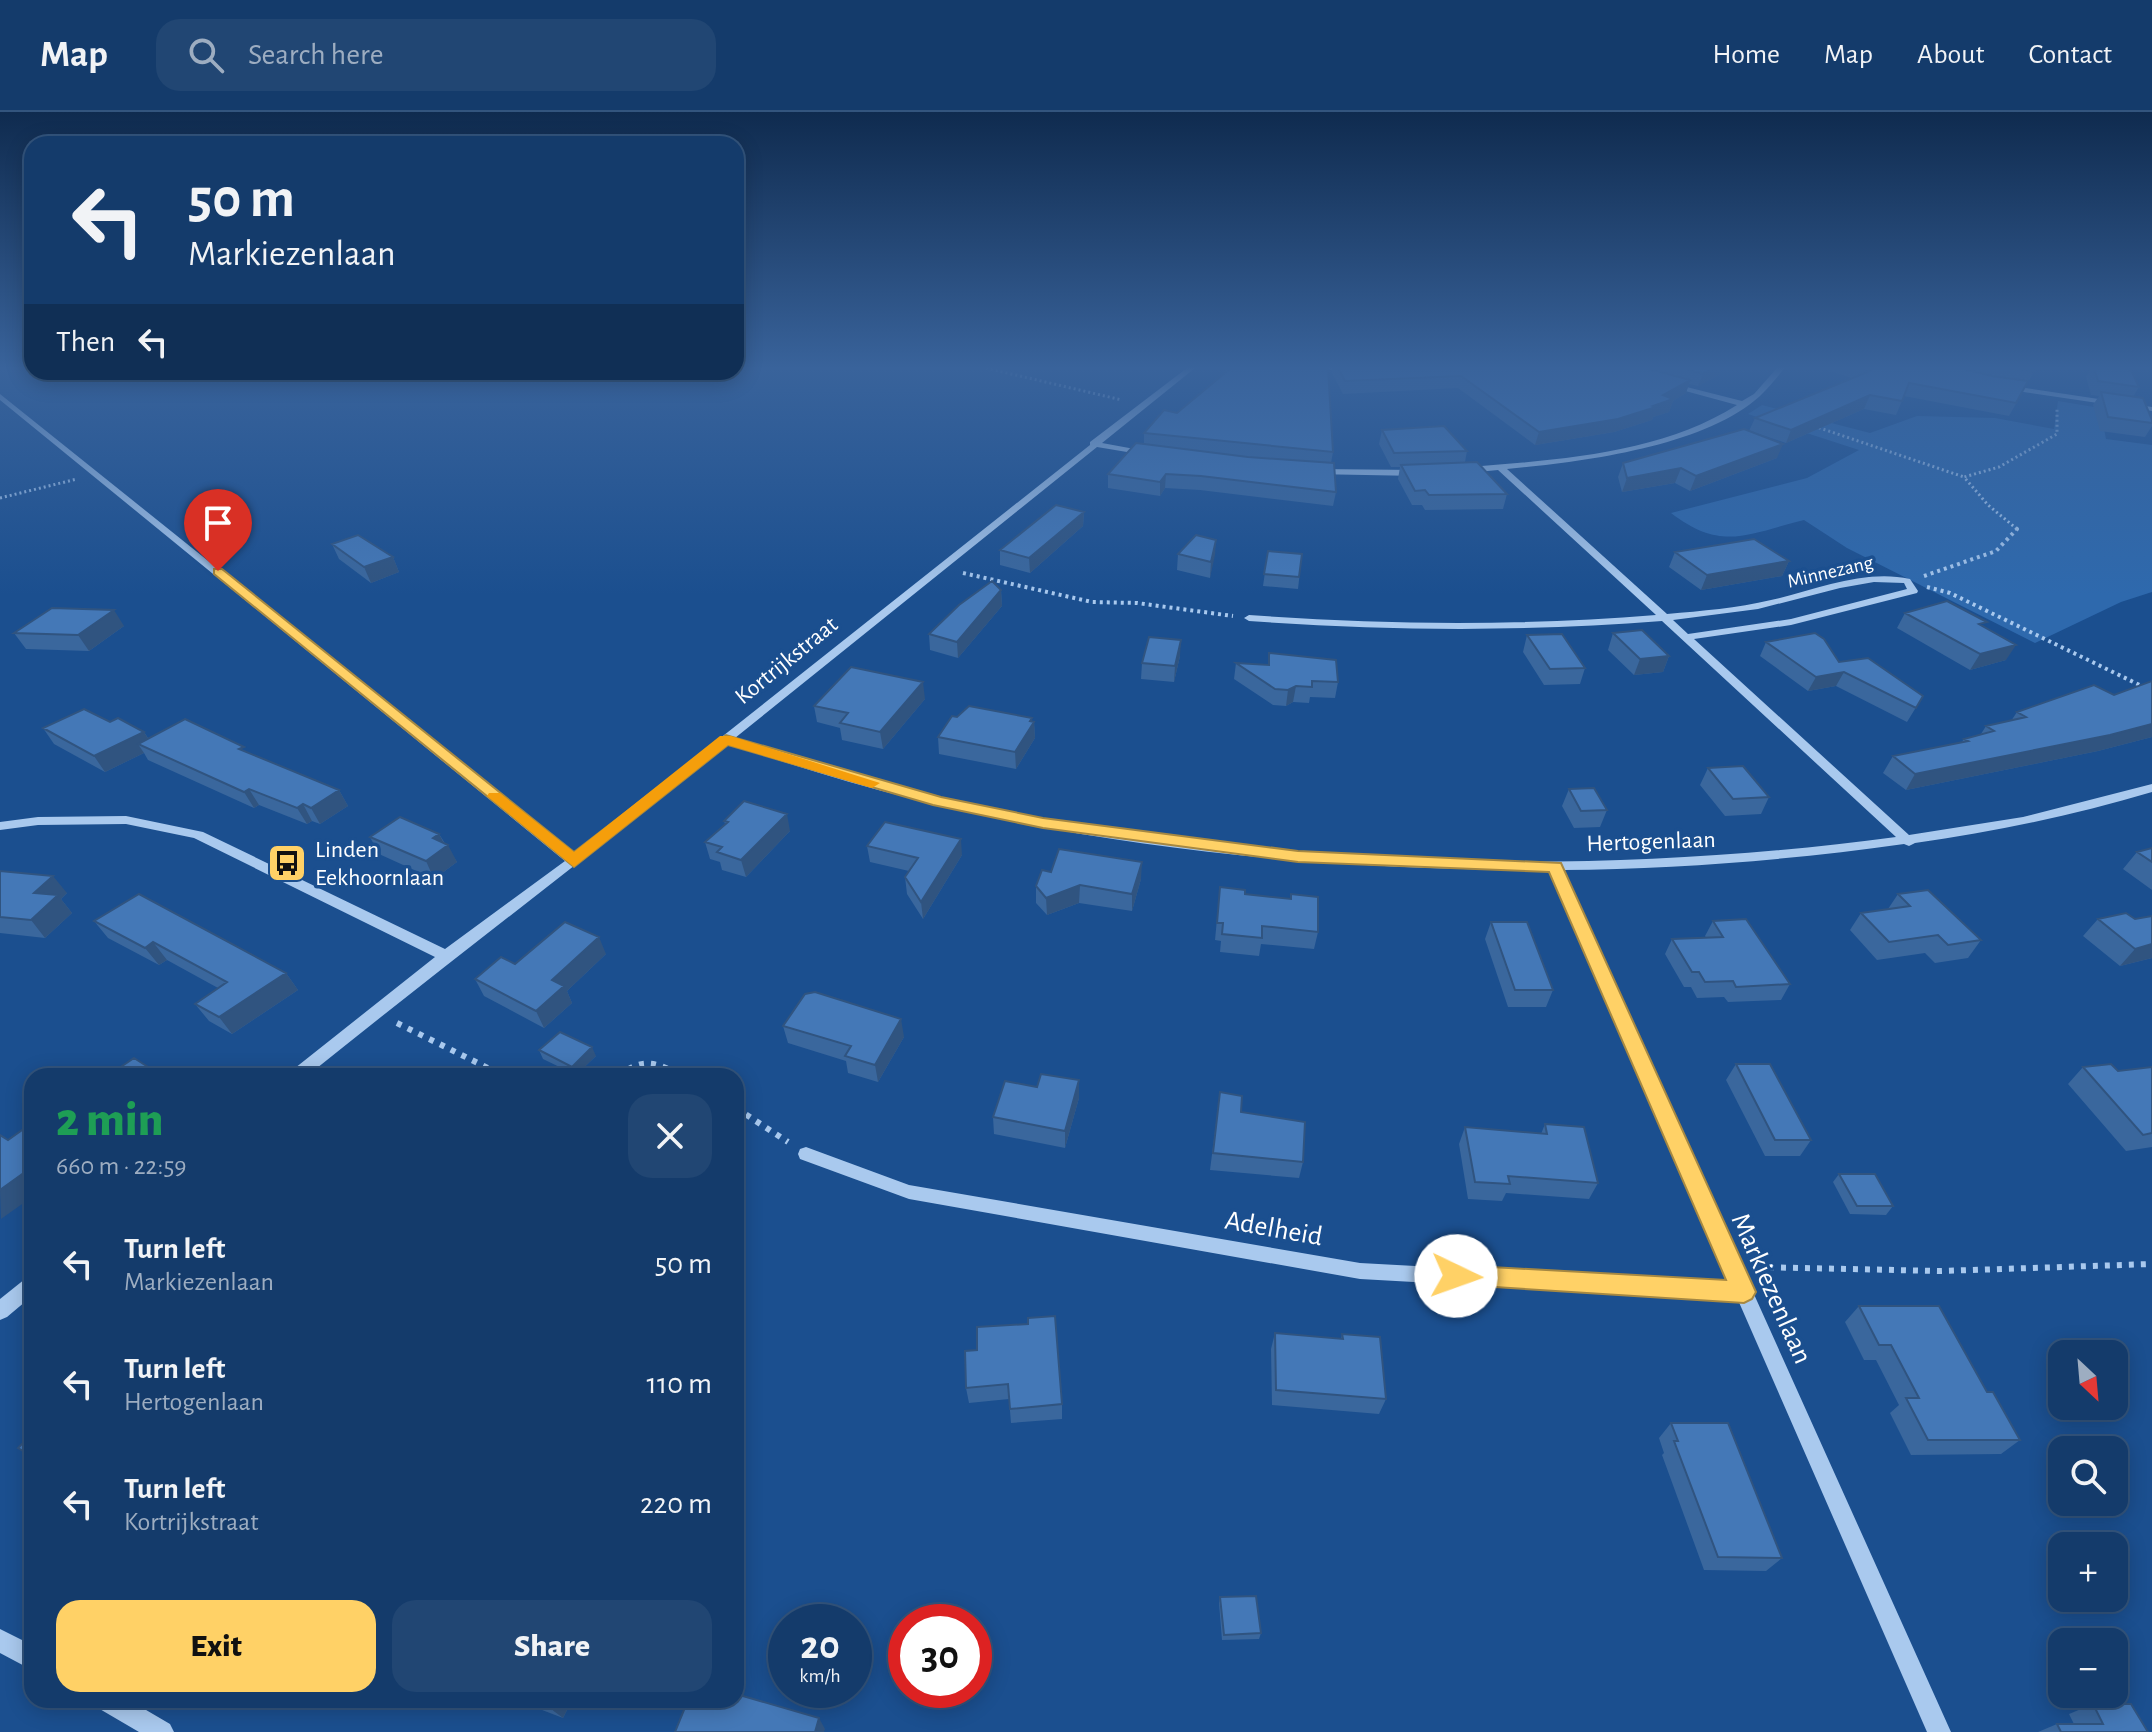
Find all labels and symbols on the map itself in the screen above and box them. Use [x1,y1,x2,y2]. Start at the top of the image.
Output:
pin [184,489,252,571]
street label: Minnezang [1785,552,1875,592]
street label: Kortrijkstraat [731,612,843,709]
street label: Hertogenlaan [1586,828,1716,856]
place label: Linden Eekhoornlaan [315,838,444,890]
bus stop icon: Linden Eekhoornlaan [266,842,308,884]
street label: Adelheid [1223,1207,1325,1251]
street label: Markiezenlaan [1726,1209,1817,1368]
position arrow [1414,1234,1498,1318]
north arrow [2048,1340,2128,1420]
speed limit sign: 30 [888,1604,992,1708]

